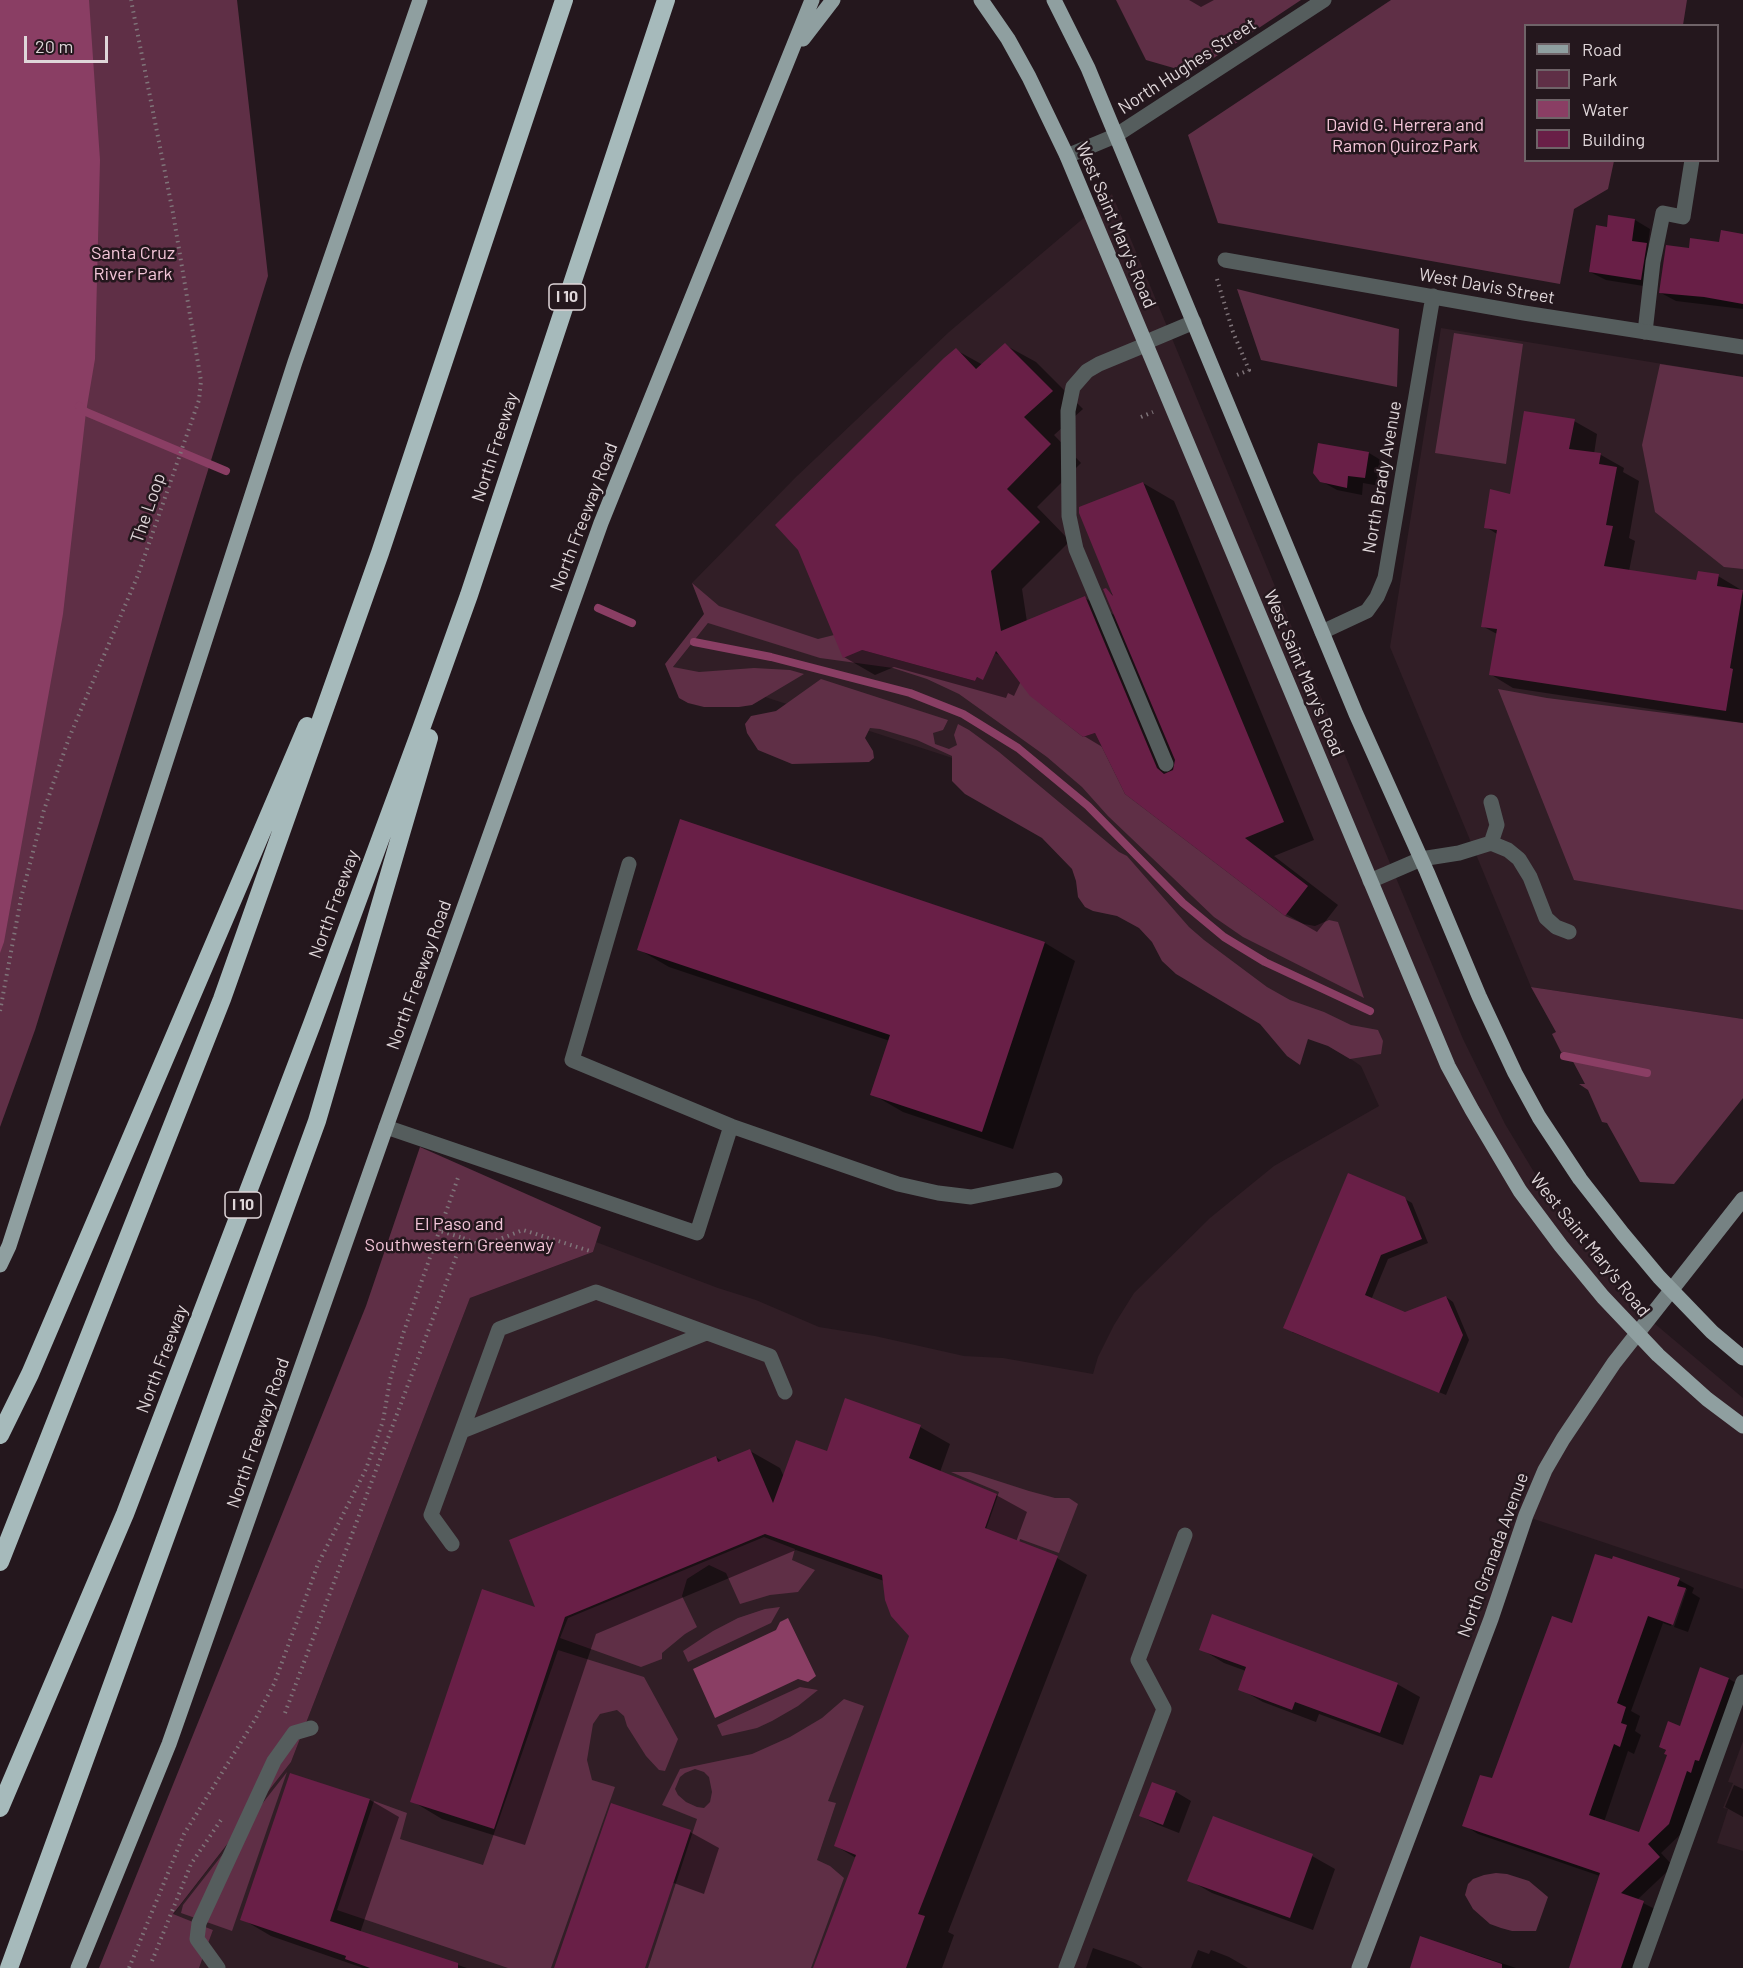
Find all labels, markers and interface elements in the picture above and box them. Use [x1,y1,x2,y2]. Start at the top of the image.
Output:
street label: North Hughes Street [1114,13,1260,119]
scale bar [27,24,111,62]
legend [1524,24,1719,162]
text: 20 m [35,35,73,57]
text: Road [1582,38,1622,60]
text: Park [1582,68,1617,90]
text: Water [1582,98,1629,120]
park label: David G. Herrera and Ramon Quiroz Park [1326,114,1484,156]
text: Building [1582,128,1645,150]
street label: West Saint Mary's Road [1071,139,1161,311]
park label: Santa Cruz River Park [91,242,175,284]
street label: West Davis Street [1417,263,1557,309]
road number: I 10 [549,284,585,310]
street label: North Freeway [467,389,523,505]
street label: North Brady Avenue [1358,399,1406,555]
street label: North Freeway Road [546,440,622,594]
street label: The Loop [126,470,170,546]
street label: West Saint Mary's Road [1259,587,1349,759]
street label: North Freeway [304,847,364,961]
street label: North Freeway Road [382,897,456,1053]
street label: West Saint Mary's Road [1525,1169,1655,1321]
road number: I 10 [225,1192,261,1218]
park label: El Paso and Southwestern Greenway [365,1213,553,1256]
street label: North Freeway [131,1302,193,1416]
street label: North Freeway Road [222,1355,294,1511]
street label: North Granada Avenue [1453,1469,1533,1641]

